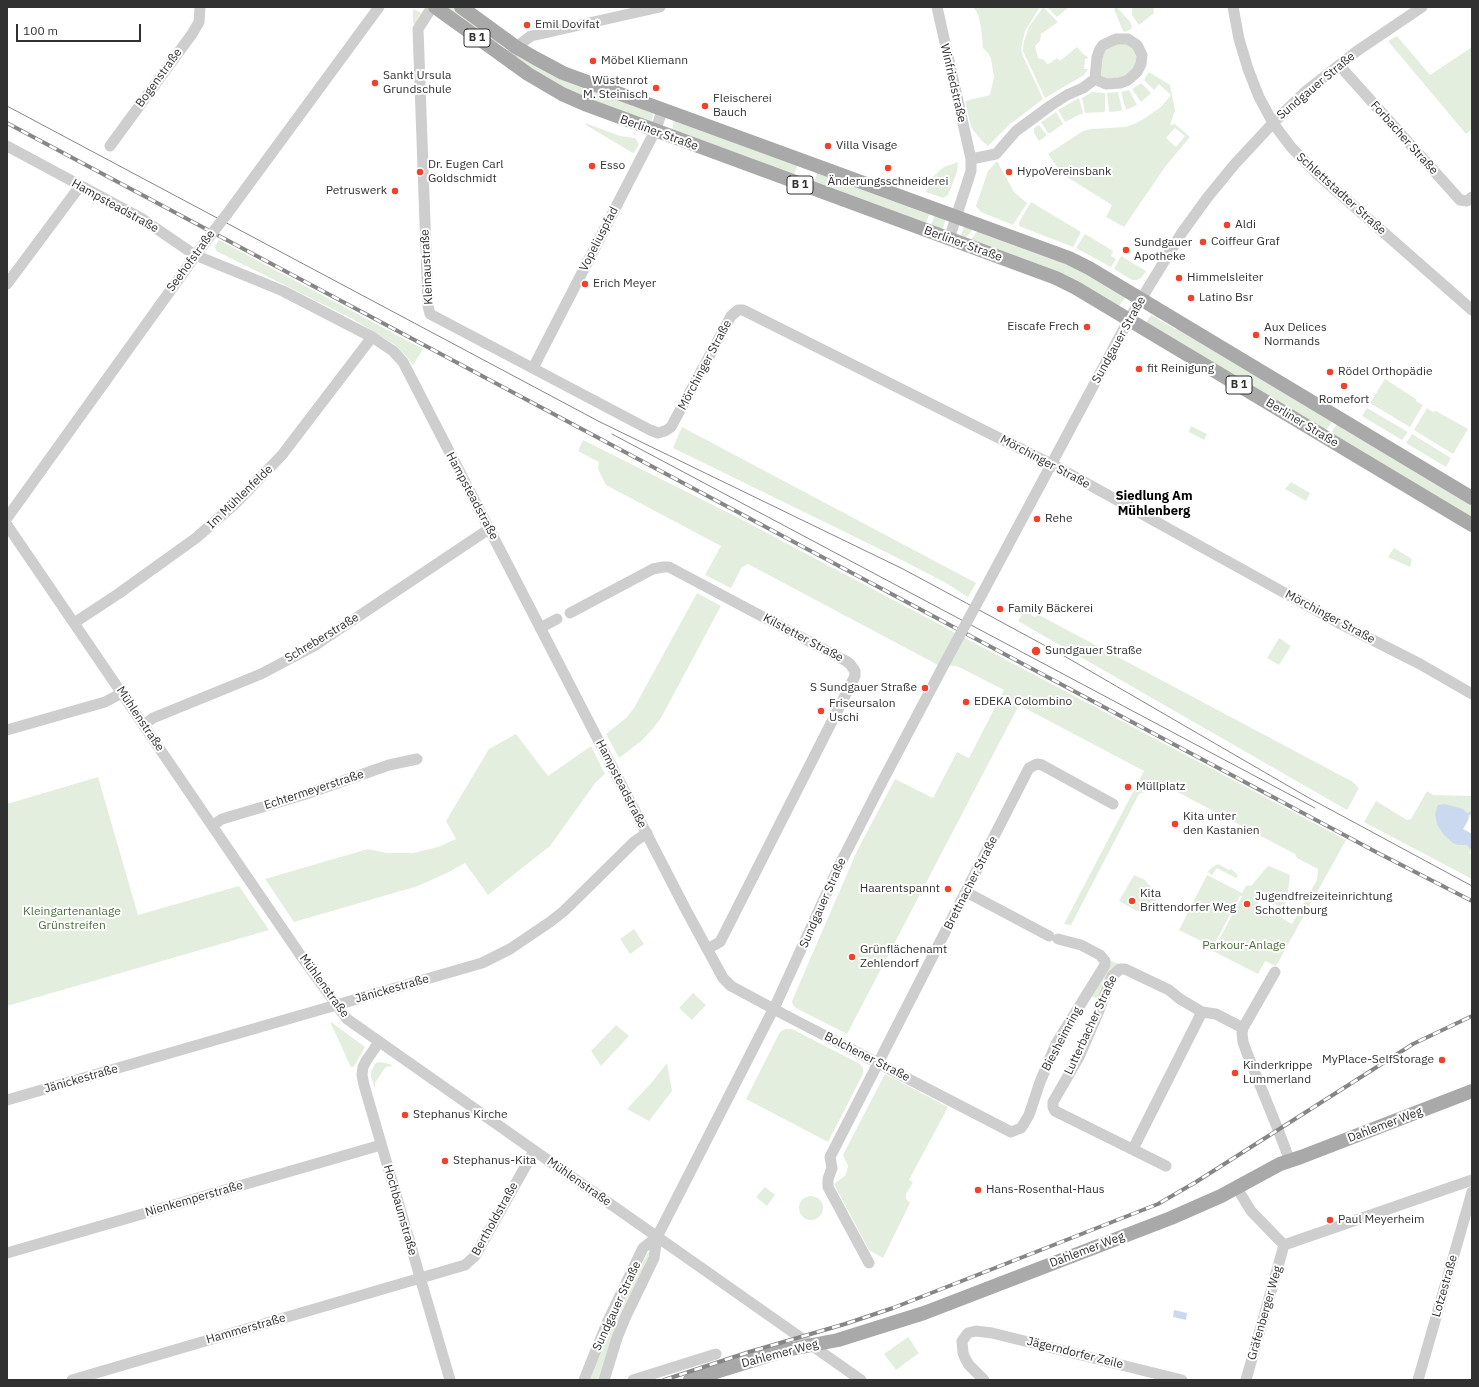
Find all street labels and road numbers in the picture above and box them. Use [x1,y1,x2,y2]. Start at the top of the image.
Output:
road number: B 1 [464,29,490,47]
street label: Winfriedstraße [937,42,969,124]
street label: Bogenstraße [133,46,185,110]
street label: Sundgauer Straße [1274,49,1358,123]
street label: Forbacher Straße [1367,98,1441,178]
street label: Berliner Straße [618,112,700,154]
street label: Schlettstadter Straße [1293,150,1389,238]
street label: Hampsteadstraße [69,176,161,236]
road number: B 1 [787,176,813,194]
street label: Vopeliuspfad [577,204,621,274]
street label: Berliner Straße [922,223,1004,265]
street label: Seehofstraße [164,227,218,295]
street label: Kleinaustraße [418,229,436,305]
street label: Sundgauer Straße [1089,294,1149,386]
street label: Mörchinger Straße [675,318,735,412]
road number: B 1 [1226,376,1252,394]
street label: Berliner Straße [1263,396,1341,450]
street label: Mörchinger Straße [998,432,1092,492]
street label: Hampsteadstraße [443,450,501,542]
street label: Im Mühlenfelde [204,462,276,532]
street label: Mörchinger Straße [1283,587,1377,647]
street label: Schreberstraße [282,610,362,666]
street label: Kilstetter Straße [760,611,846,665]
street label: Mühlenstraße [113,684,167,754]
street label: Hampsteadstraße [593,737,649,831]
street label: Echtermeyerstraße [262,767,366,813]
street label: Brettnacher Straße [941,834,1001,932]
street label: Sundgauer Straße [797,856,849,950]
street label: Mühlenstraße [296,951,352,1021]
street label: Jänickestraße [353,972,431,1006]
street label: Lutterbacher Straße [1062,973,1120,1077]
street label: Biesheimring [1039,1004,1085,1074]
street label: Bolchener Straße [822,1029,912,1085]
street label: Jänickestraße [42,1062,120,1096]
street label: Dahlemer Weg [1346,1104,1424,1146]
street label: Mühlenstraße [544,1155,614,1209]
street label: Hochbaumstraße [380,1163,420,1257]
street label: Nienkemperstraße [143,1178,245,1220]
street label: Bertholdstraße [469,1180,521,1258]
street label: Dahlemer Weg [1048,1229,1126,1271]
street label: Lotzestraße [1429,1253,1461,1319]
street label: Sundgauer Straße [590,1259,644,1353]
street label: Gräfenberger Weg [1245,1264,1285,1362]
street label: Hammerstraße [205,1311,287,1347]
street label: Jägerndorfer Zeile [1025,1334,1125,1372]
street label: Dahlemer Weg [740,1337,820,1371]

